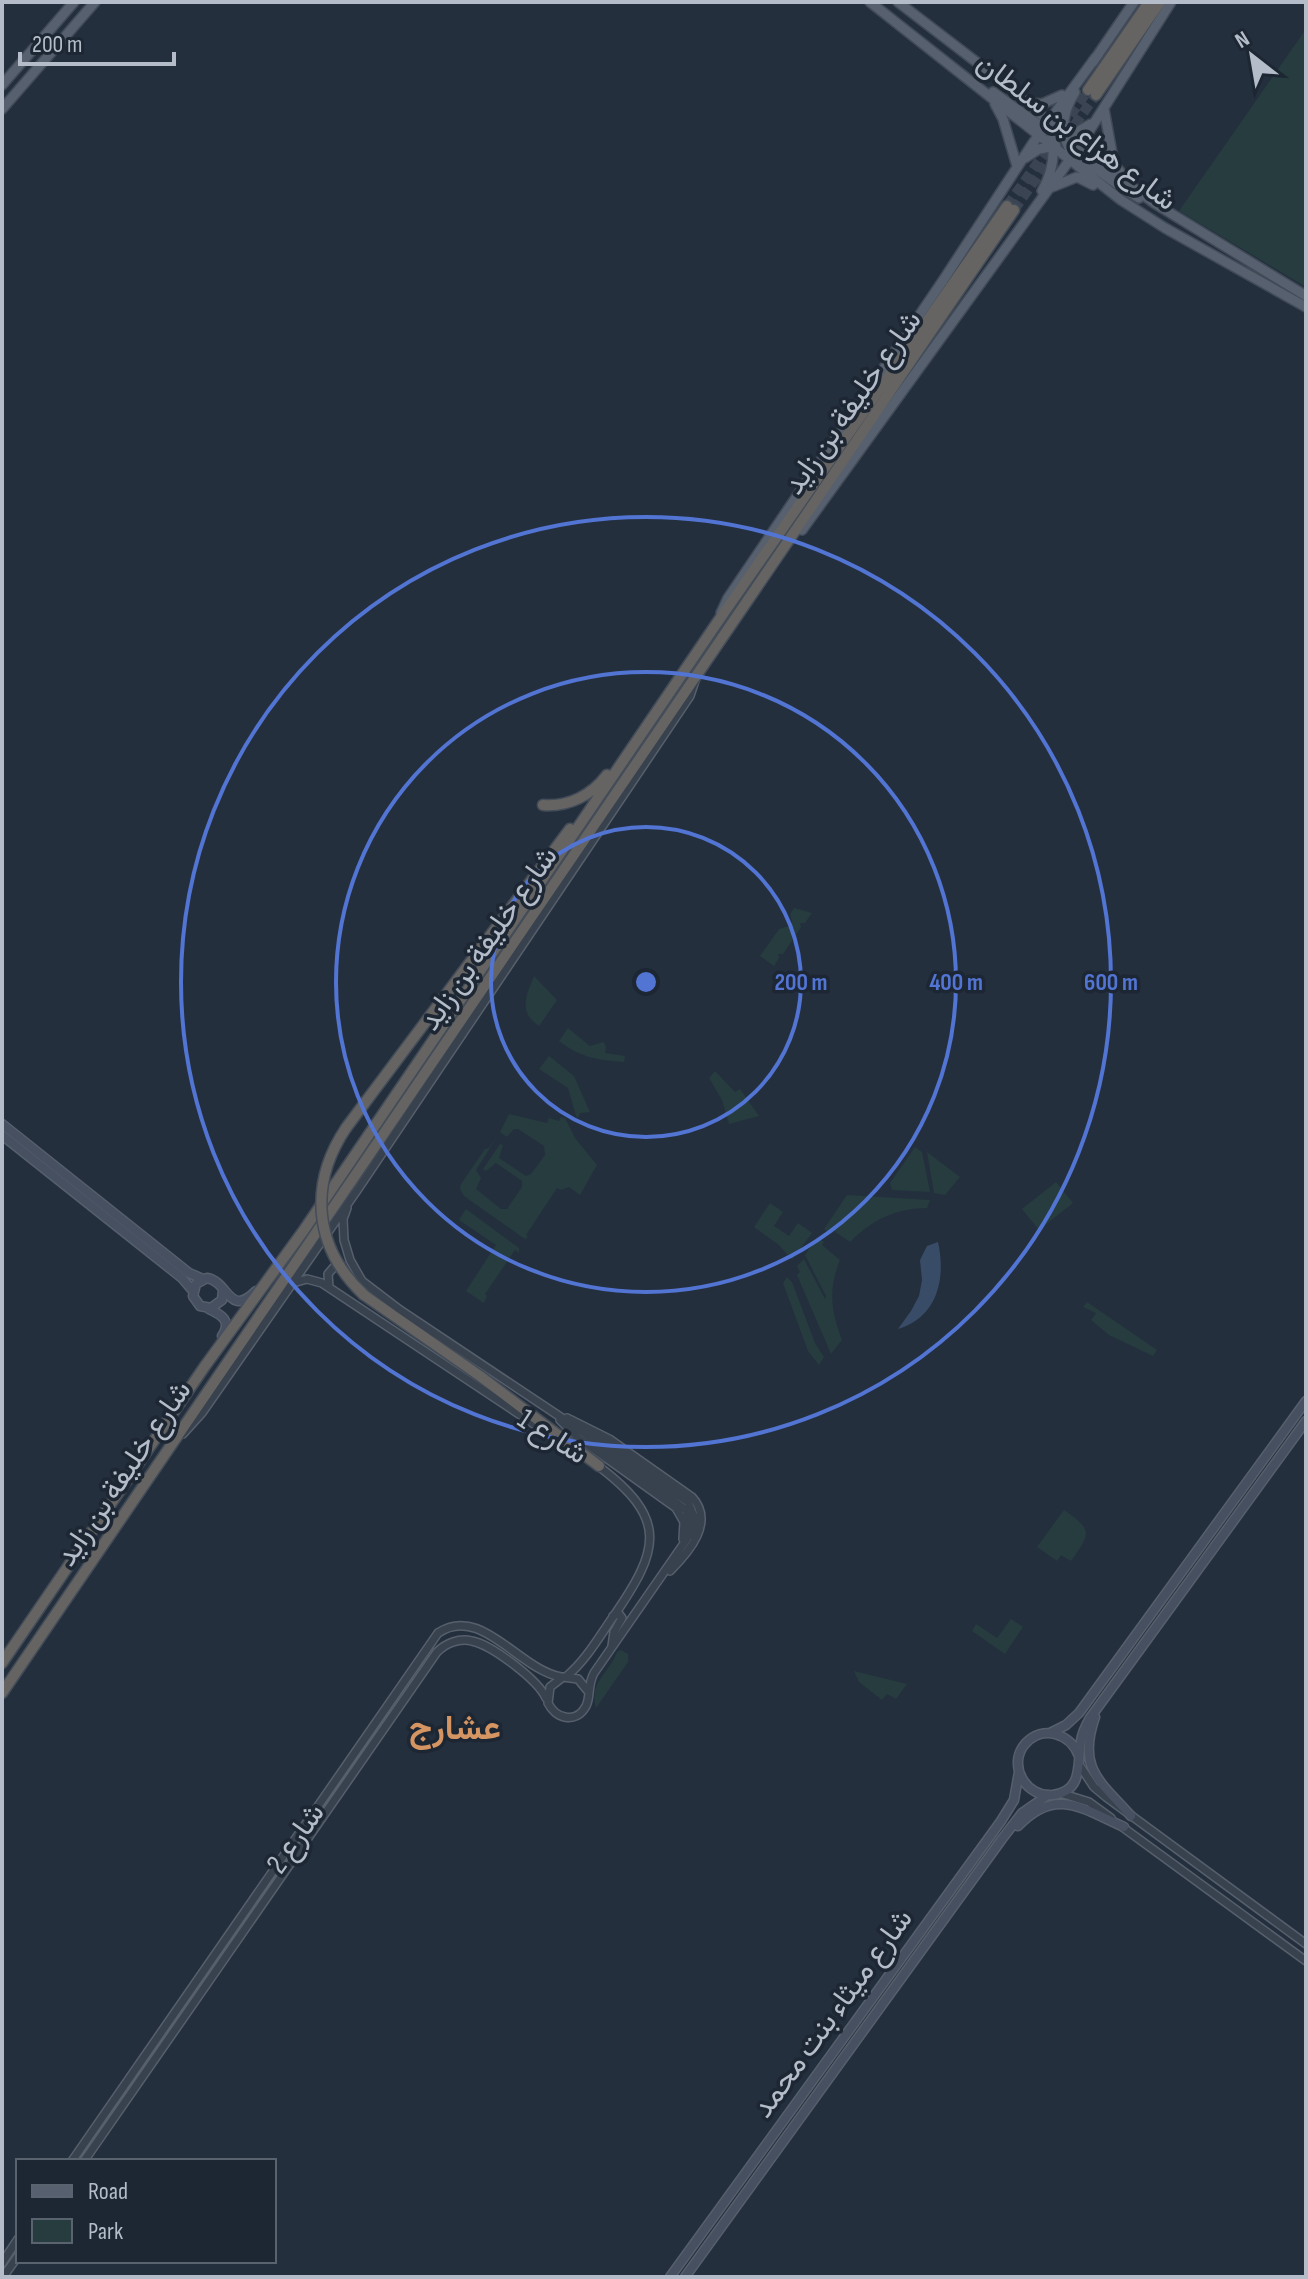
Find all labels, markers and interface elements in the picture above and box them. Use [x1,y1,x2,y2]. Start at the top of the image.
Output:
scale bar [20,16,174,66]
north arrow [1212,16,1292,96]
text: N [1230,26,1254,55]
text: 200 m [32,30,83,59]
street label: شارع هزاع بن سلطان [969,45,1184,220]
street label: شارع خليفة بن زايد [776,304,931,502]
street label: شارع خليفة بن زايد [412,840,567,1038]
centre of rings [632,968,660,996]
text: 200 m [774,968,828,997]
text: 400 m [929,968,983,997]
text: 600 m [1084,968,1138,997]
street label: شارع خليفة بن زايد [48,1374,200,1574]
street label: شارع 1 [510,1401,594,1473]
district label: عشارج [409,1708,501,1750]
street label: شارع 2 [259,1797,334,1881]
street label: شارع ميثاء بنت محمد [745,1902,921,2126]
legend [16,2159,276,2263]
text: Road [88,2177,128,2206]
text: Park [88,2217,123,2246]

